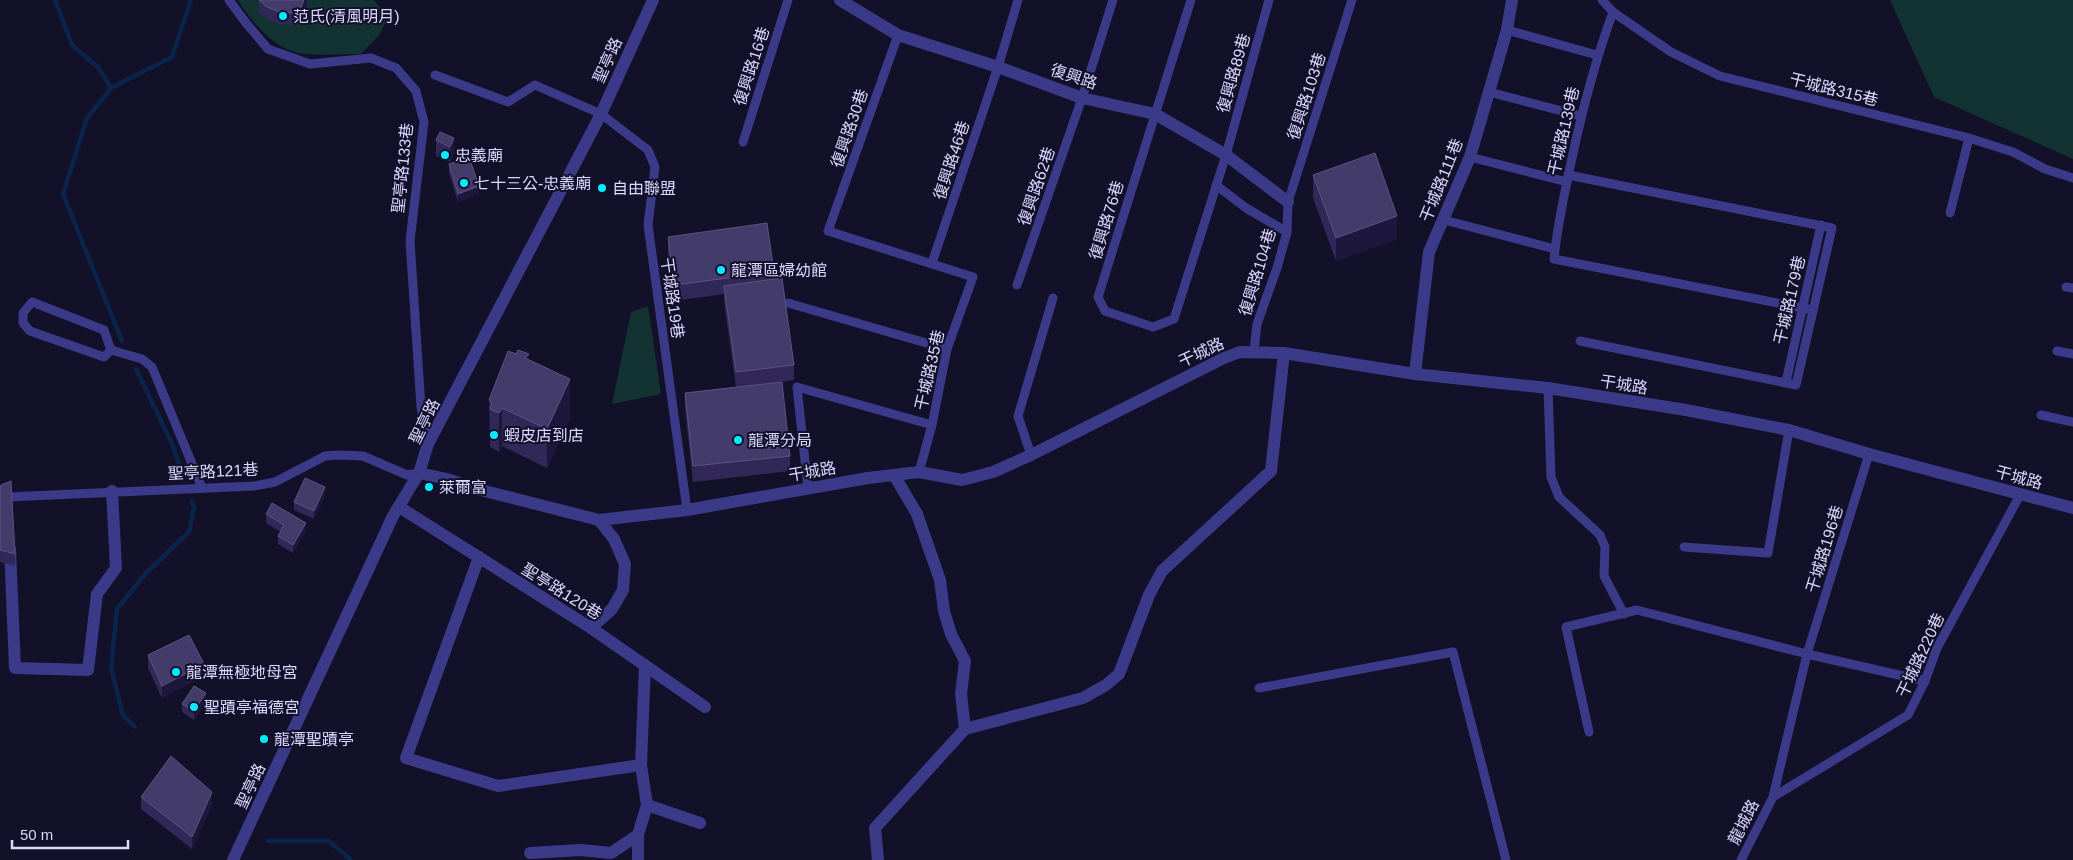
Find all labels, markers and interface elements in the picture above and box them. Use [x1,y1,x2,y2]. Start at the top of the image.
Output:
place label: 范氏(清風明月) [293,8,400,25]
marker: 范氏(清風明月) [277,10,289,22]
street label: 復興路16巷 [731,25,772,108]
street label: 復興路89巷 [1214,31,1253,115]
street label: 聖亭路 [590,35,625,86]
street label: 復興路103巷 [1284,50,1329,142]
street label: 復興路 [1048,61,1099,92]
street label: 干城路315巷 [1788,70,1880,109]
street label: 干城路139巷 [1545,85,1582,177]
street label: 復興路30巷 [828,87,871,170]
street label: 復興路46巷 [931,119,972,202]
street label: 聖亭路133巷 [389,122,416,214]
street label: 干城路111巷 [1417,136,1466,224]
street label: 復興路62巷 [1015,145,1058,228]
place label: 忠義廟 [455,147,503,164]
marker: 忠義廟 [439,149,451,161]
place label: 七十三公-忠義廟 [474,175,591,192]
marker: 七十三公-忠義廟 [458,177,470,189]
street label: 復興路76巷 [1086,179,1127,262]
place label: 自由聯盟 [612,180,676,197]
marker: 自由聯盟 [596,182,608,194]
street label: 復興路104巷 [1236,226,1279,318]
street label: 干城路179巷 [1771,254,1808,346]
street label: 干城路19巷 [658,256,687,340]
place label: 龍潭區婦幼館 [731,262,827,279]
marker: 龍潭區婦幼館 [715,264,727,276]
street label: 干城路35巷 [912,328,947,412]
street label: 干城路 [1176,335,1227,370]
street label: 干城路 [1599,372,1649,397]
street label: 聖亭路 [406,396,443,447]
place label: 蝦皮店到店 [504,427,584,444]
marker: 蝦皮店到店 [488,429,500,441]
place label: 龍潭分局 [748,432,812,449]
marker: 龍潭分局 [732,434,744,446]
street label: 干城路 [787,459,837,484]
street label: 聖亭路121巷 [167,461,259,482]
street label: 干城路 [1993,463,2044,492]
place label: 萊爾富 [439,479,487,496]
marker: 萊爾富 [423,481,435,493]
street label: 干城路196巷 [1803,503,1846,595]
street label: 聖亭路120巷 [519,560,605,623]
street label: 干城路220巷 [1894,611,1947,700]
place label: 龍潭無極地母宮 [186,664,298,681]
marker: 龍潭無極地母宮 [170,666,182,678]
place label: 聖蹟亭福德宮 [204,699,300,716]
marker: 聖蹟亭福德宮 [188,701,200,713]
place label: 龍潭聖蹟亭 [274,731,354,748]
marker: 龍潭聖蹟亭 [258,733,270,745]
street label: 聖亭路 [233,761,268,812]
street label: 龍城路 [1725,797,1762,847]
scale bar [12,818,129,850]
text: 50 m [20,826,53,843]

